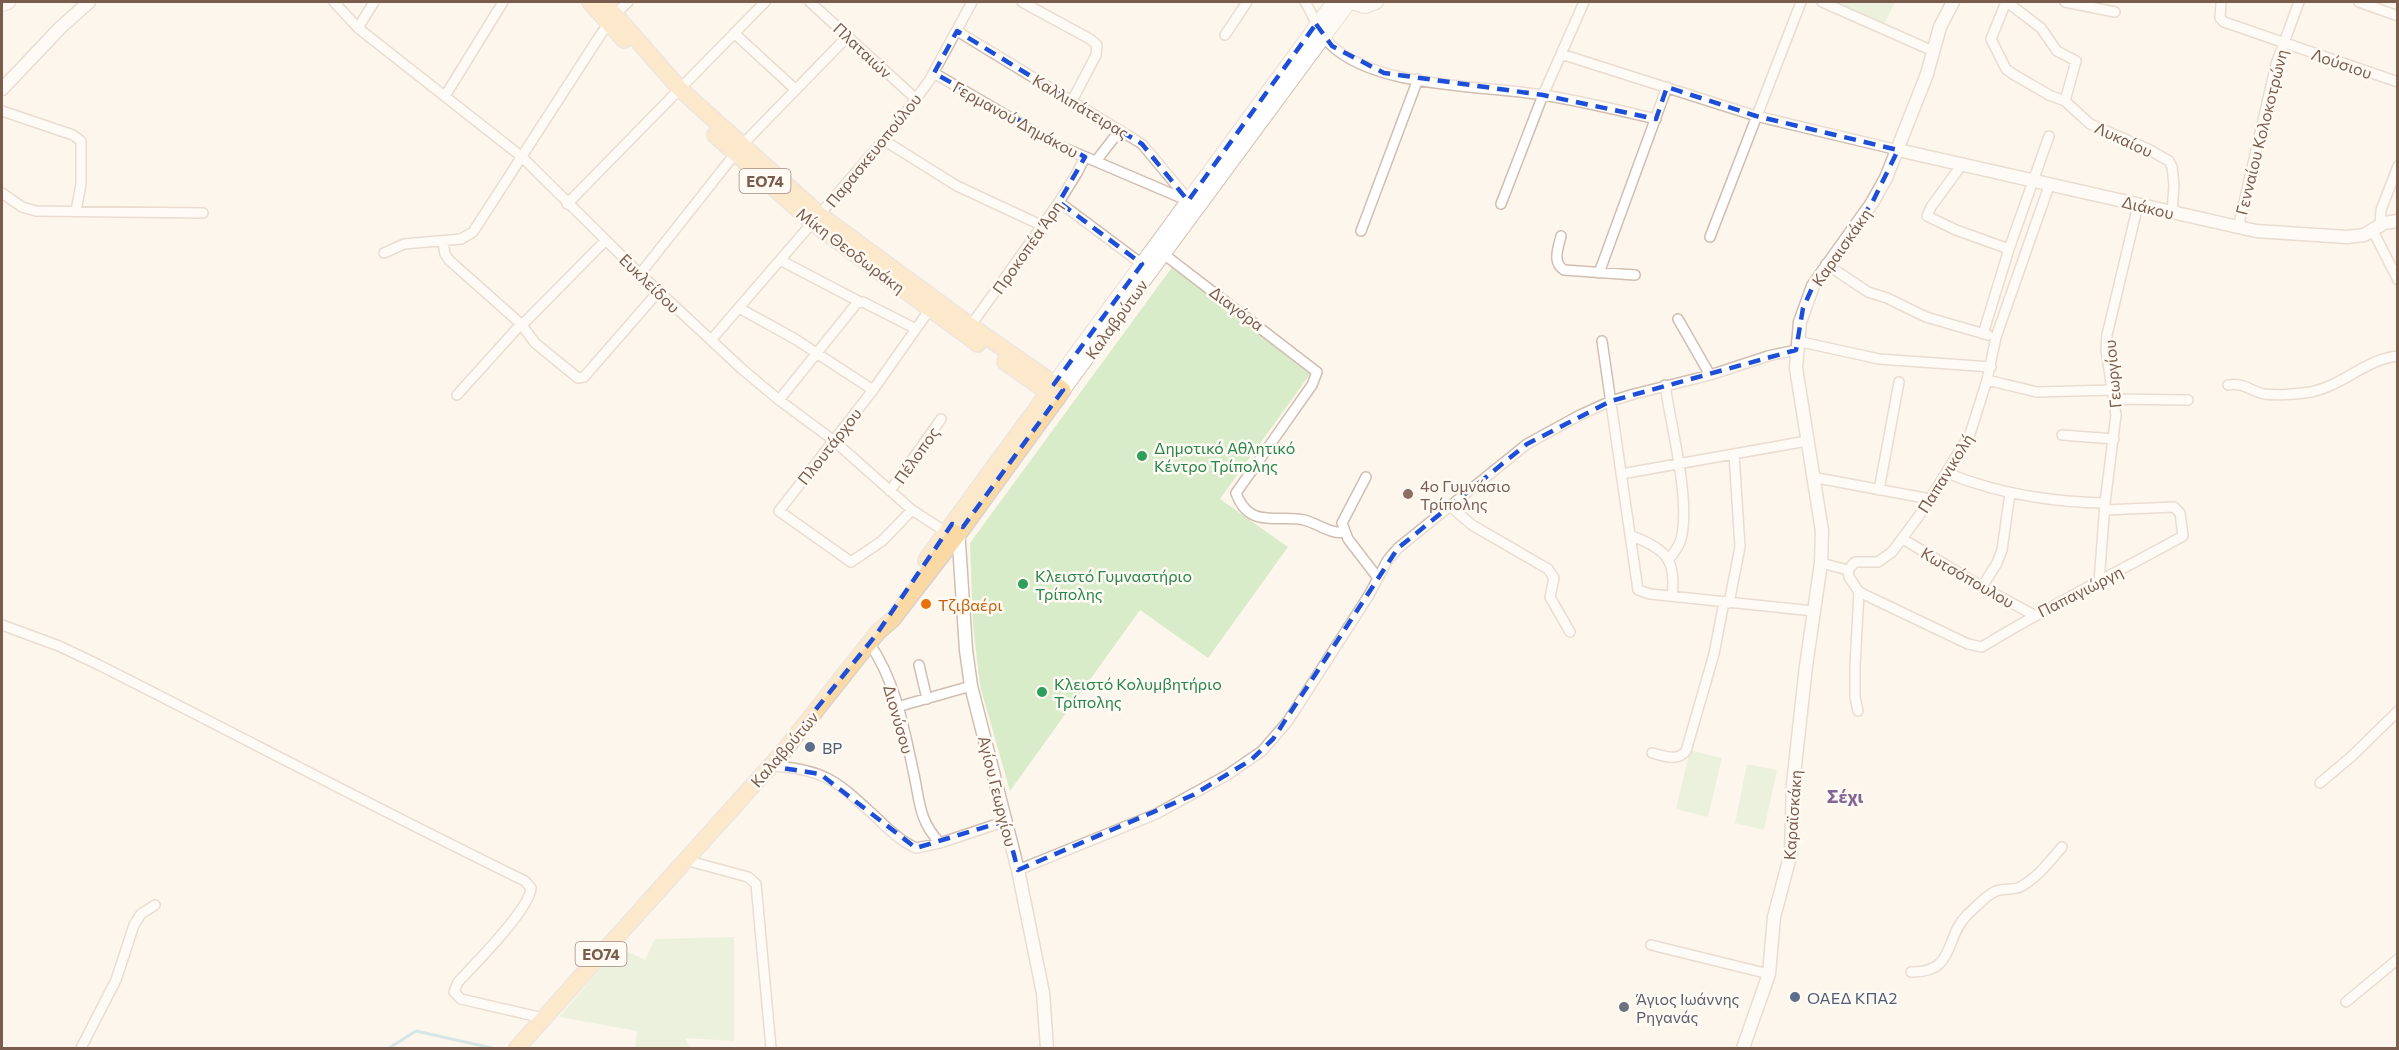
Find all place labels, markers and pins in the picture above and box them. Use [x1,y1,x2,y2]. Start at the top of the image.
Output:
place label: Δημοτικό Αθλητικό Κέντρο Τρίπολης [1154,438,1295,475]
marker: Δημοτικό Αθλητικό Κέντρο Τρίπολης [1135,449,1149,463]
place label: 4ο Γυμνάσιο Τρίπολης [1420,476,1511,513]
marker: 4ο Γυμνάσιο Τρίπολης [1401,487,1415,501]
place label: Κλειστό Γυμναστήριο Τρίπολης [1035,566,1192,603]
marker: Κλειστό Γυμναστήριο Τρίπολης [1016,577,1030,591]
place label: Τζιβαέρι [938,595,1002,614]
marker: Τζιβαέρι [919,597,933,611]
place label: Κλειστό Κολυμβητήριο Τρίπολης [1054,674,1222,711]
marker: Κλειστό Κολυμβητήριο Τρίπολης [1035,685,1049,699]
place label: BP [822,738,842,757]
marker: BP [803,740,817,754]
place label: ΟΑΕΔ ΚΠΑ2 [1807,988,1897,1007]
place label: Άγιος Ιωάννης Ρηγανάς [1635,989,1740,1026]
marker: ΟΑΕΔ ΚΠΑ2 [1788,990,1802,1004]
marker: Άγιος Ιωάννης Ρηγανάς [1617,1000,1631,1014]

